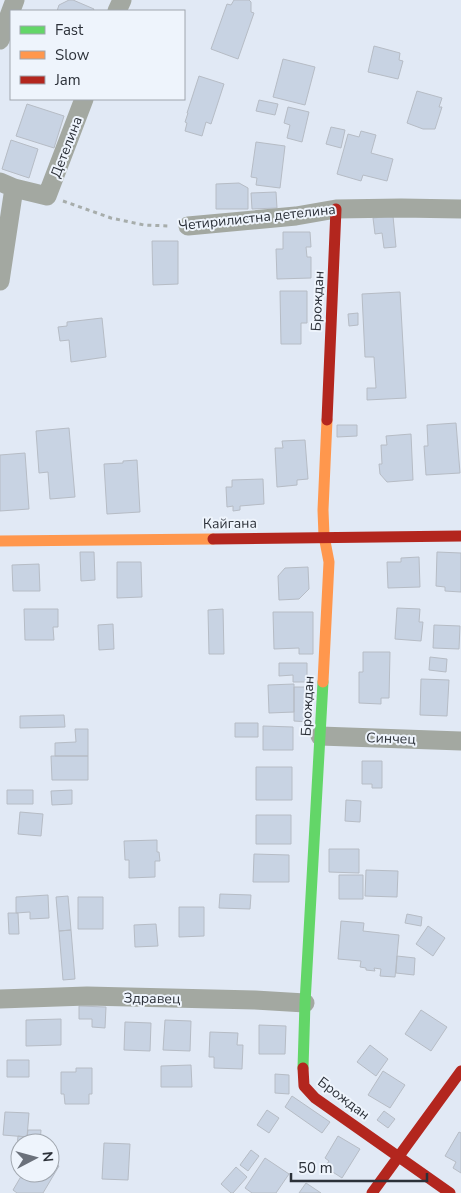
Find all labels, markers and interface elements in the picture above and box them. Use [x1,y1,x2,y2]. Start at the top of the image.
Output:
legend [10,10,185,100]
text: Fast [55,20,84,40]
text: Slow [55,45,90,65]
text: Jam [54,70,81,90]
street label: Детелина [46,114,87,181]
street label: Четирилистна детелина [178,200,337,235]
street label: Брождан [306,270,329,332]
street label: Кайгана [203,514,257,533]
street label: Брождан [296,675,319,737]
street label: Синчец [366,728,416,749]
street label: Здравец [123,989,181,1008]
street label: Брождан [314,1073,374,1124]
north arrow [10,1133,60,1183]
text: N [37,1150,57,1163]
scale bar [291,1150,427,1182]
text: 50 m [298,1158,333,1178]

